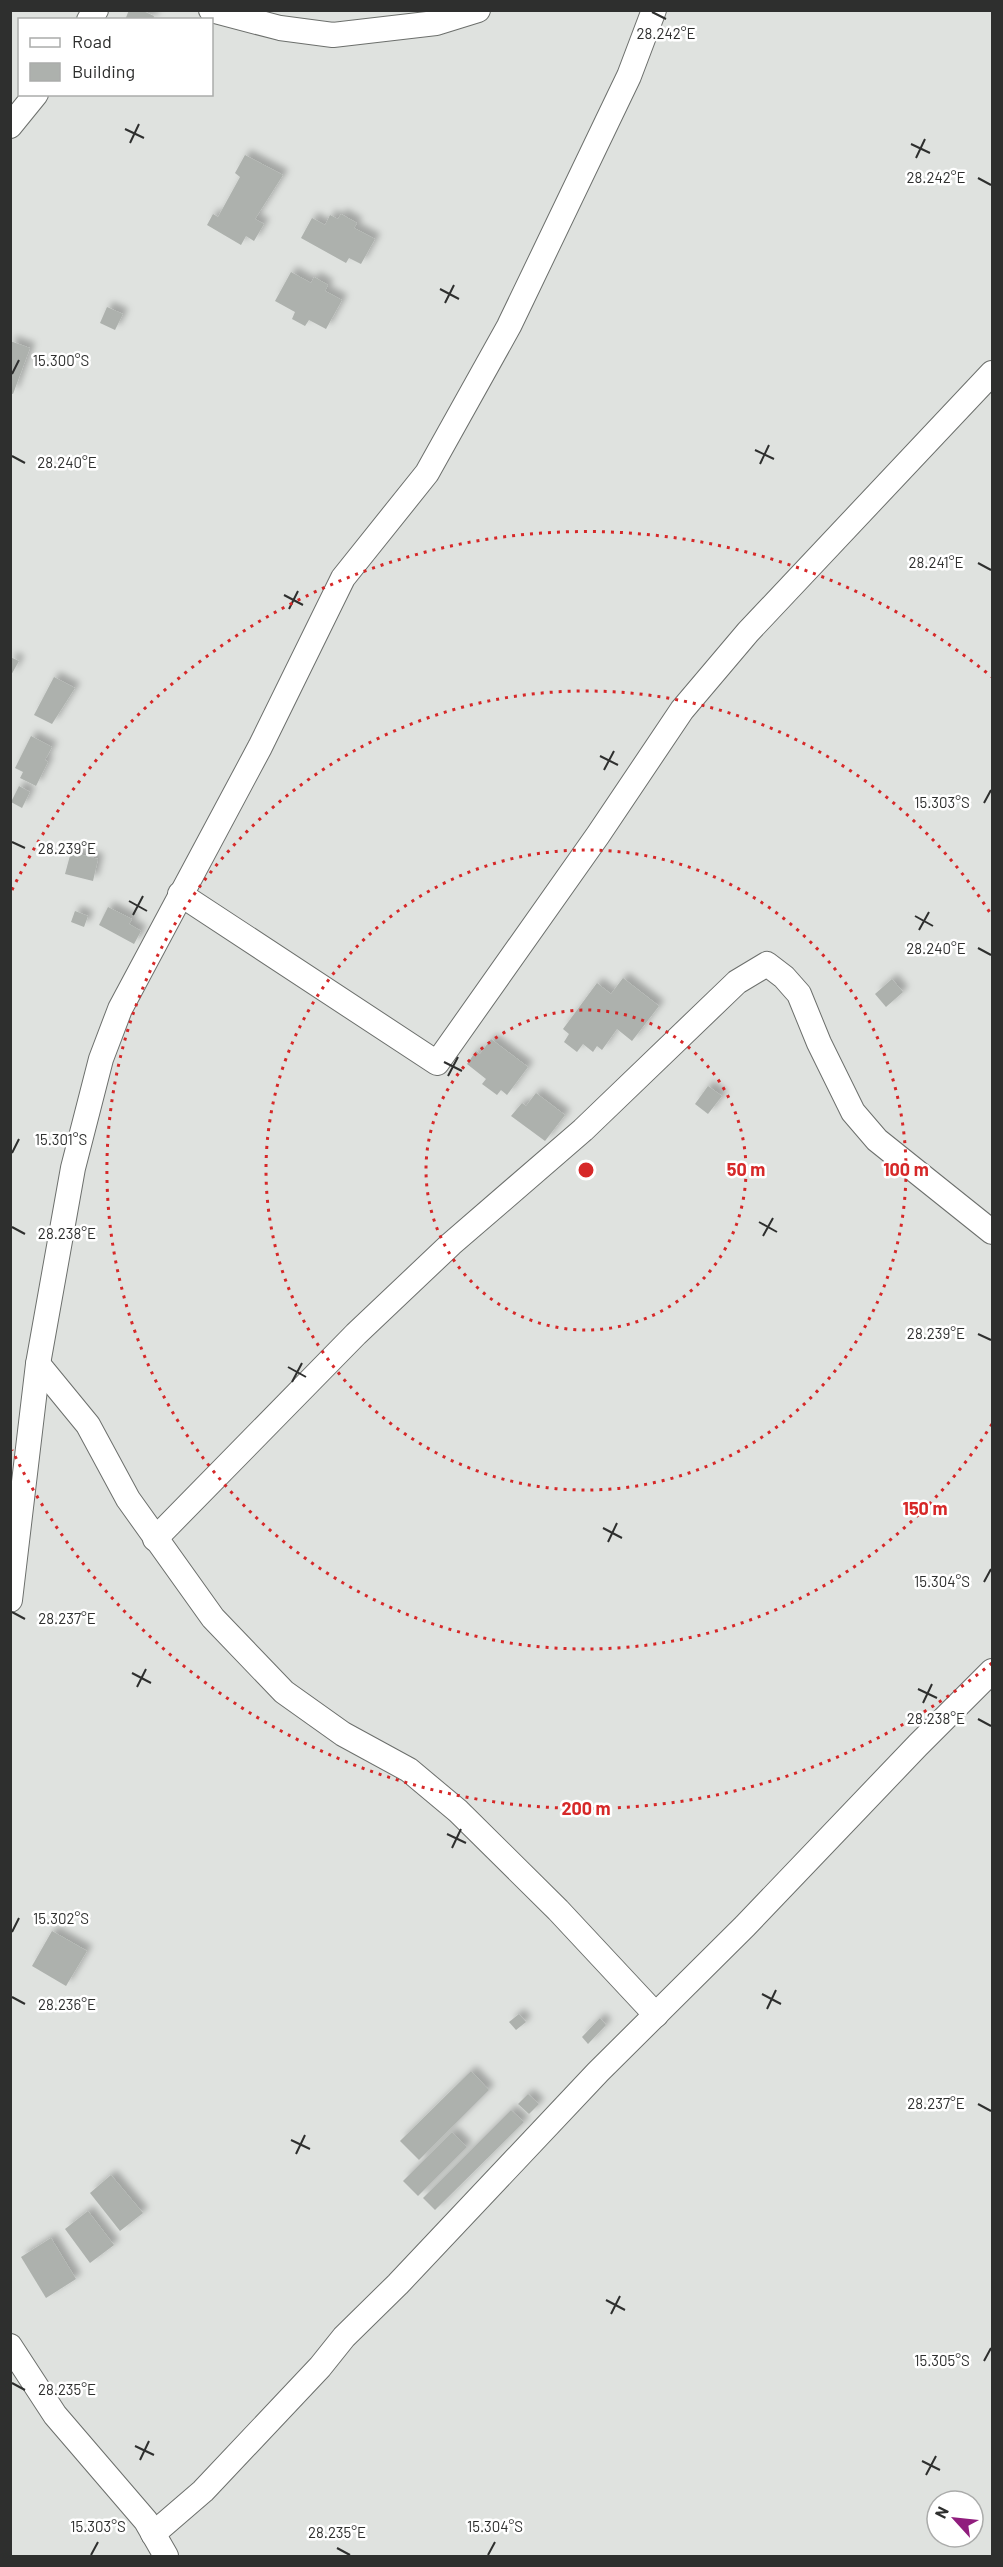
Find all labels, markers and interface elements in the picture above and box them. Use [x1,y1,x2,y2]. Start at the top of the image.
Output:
legend [18,18,213,96]
text: 28.242°E [636,24,696,42]
text: Road [72,30,112,52]
text: Building [72,60,135,82]
text: 28.242°E [906,168,966,186]
text: 15.300°S [33,351,89,369]
text: 28.240°E [37,453,97,471]
text: 28.241°E [909,553,964,571]
text: 15.303°S [914,793,970,811]
text: 28.239°E [38,839,96,857]
text: 28.240°E [906,939,966,957]
text: 15.301°S [35,1130,87,1148]
text: 50 m [727,1158,765,1180]
text: 100 m [883,1158,929,1180]
centre of rings [576,1160,596,1180]
text: 28.238°E [38,1224,96,1242]
text: 28.239°E [907,1324,965,1342]
text: 150 m [903,1497,947,1519]
text: 15.304°S [914,1572,970,1590]
text: 28.237°E [38,1609,96,1627]
text: 28.238°E [907,1709,965,1727]
text: 200 m [561,1797,611,1819]
text: 15.302°S [33,1909,89,1927]
text: 28.236°E [38,1995,96,2013]
text: 28.237°E [907,2094,965,2112]
text: 15.305°S [914,2351,970,2369]
text: 28.235°E [38,2380,96,2398]
north arrow [925,2489,985,2549]
text: N [930,2503,952,2521]
text: 15.303°S [70,2517,126,2535]
text: 15.304°S [467,2517,523,2535]
text: 28.235°E [308,2523,366,2541]

